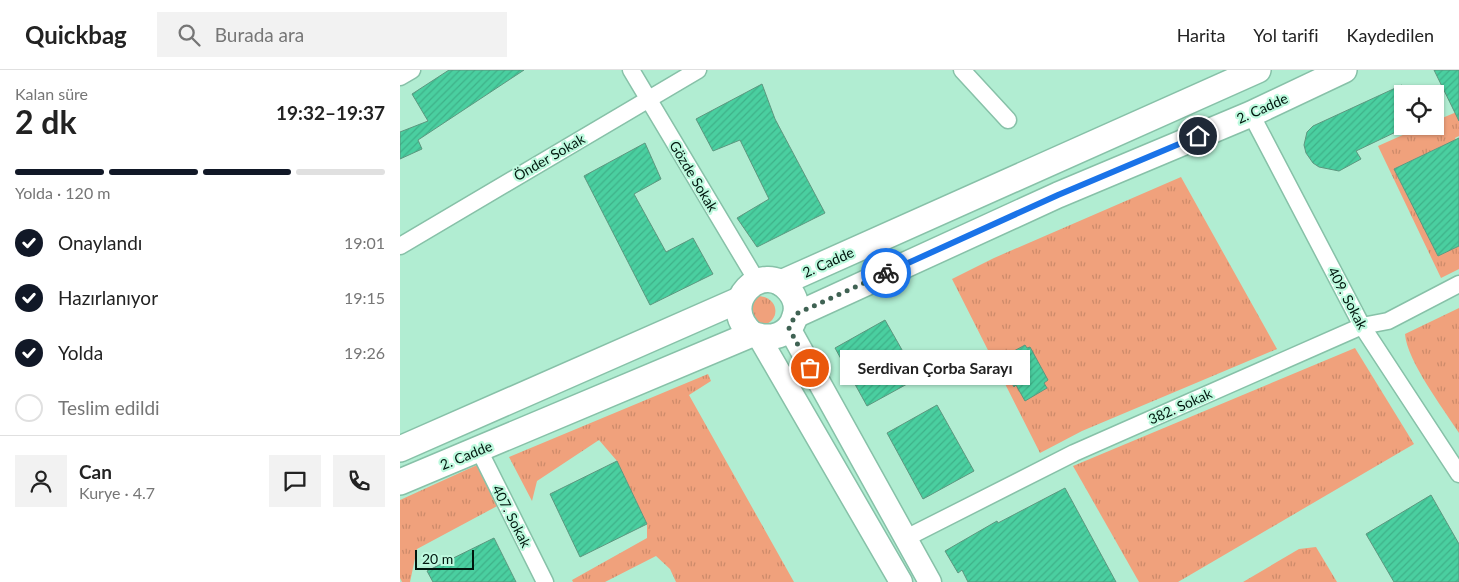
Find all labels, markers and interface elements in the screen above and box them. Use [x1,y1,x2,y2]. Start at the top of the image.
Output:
search box [157,12,507,57]
text: Quickbag [25,20,127,49]
icon: search [175,21,203,49]
text: Burada ara [215,23,304,46]
text: Harita [1177,24,1225,46]
text: Yol tarifi [1253,24,1319,46]
text: Kaydedilen [1347,24,1434,46]
text: Kalan süre [15,84,88,103]
map controls [1394,85,1444,135]
button: locate [1394,85,1444,135]
street label: 2. Cadde [1234,89,1290,127]
text: 19:32–19:37 [276,101,385,124]
text: 2 dk [15,102,77,141]
pin [1177,115,1219,157]
icon: home [1184,122,1212,150]
street label: Önder Sokak [510,129,588,184]
street label: Gözde Sokak [666,137,722,215]
text: Yolda · 120 m [15,183,110,202]
icon: check [15,229,43,257]
text: Onaylandı [58,231,142,254]
text: 19:01 [344,233,385,252]
street label: 2. Cadde [800,243,856,281]
courier [861,248,911,298]
icon: bike [872,259,900,287]
street label: 409. Sokak [1325,264,1372,333]
icon: check [15,284,43,312]
text: Hazırlanıyor [58,286,158,309]
text: 19:15 [344,288,385,307]
icon: check [15,339,43,367]
text: Yolda [58,341,103,364]
text: 19:26 [344,343,385,362]
pin [789,347,831,389]
callout: Serdivan Çorba Sarayı [840,350,1030,386]
icon: bag [796,354,824,382]
text: Serdivan Çorba Sarayı [857,358,1013,377]
street label: 382. Sokak [1146,384,1215,428]
text: Teslim edildi [58,396,160,419]
street label: 2. Cadde [438,437,494,473]
button: person [15,455,67,507]
button: chat [269,455,321,507]
button: phone [333,455,385,507]
text: Can [79,460,112,483]
street label: 407. Sokak [489,482,535,551]
text: Kurye · 4.7 [79,483,155,502]
scale bar [415,547,474,570]
text: 20 m [422,550,453,567]

